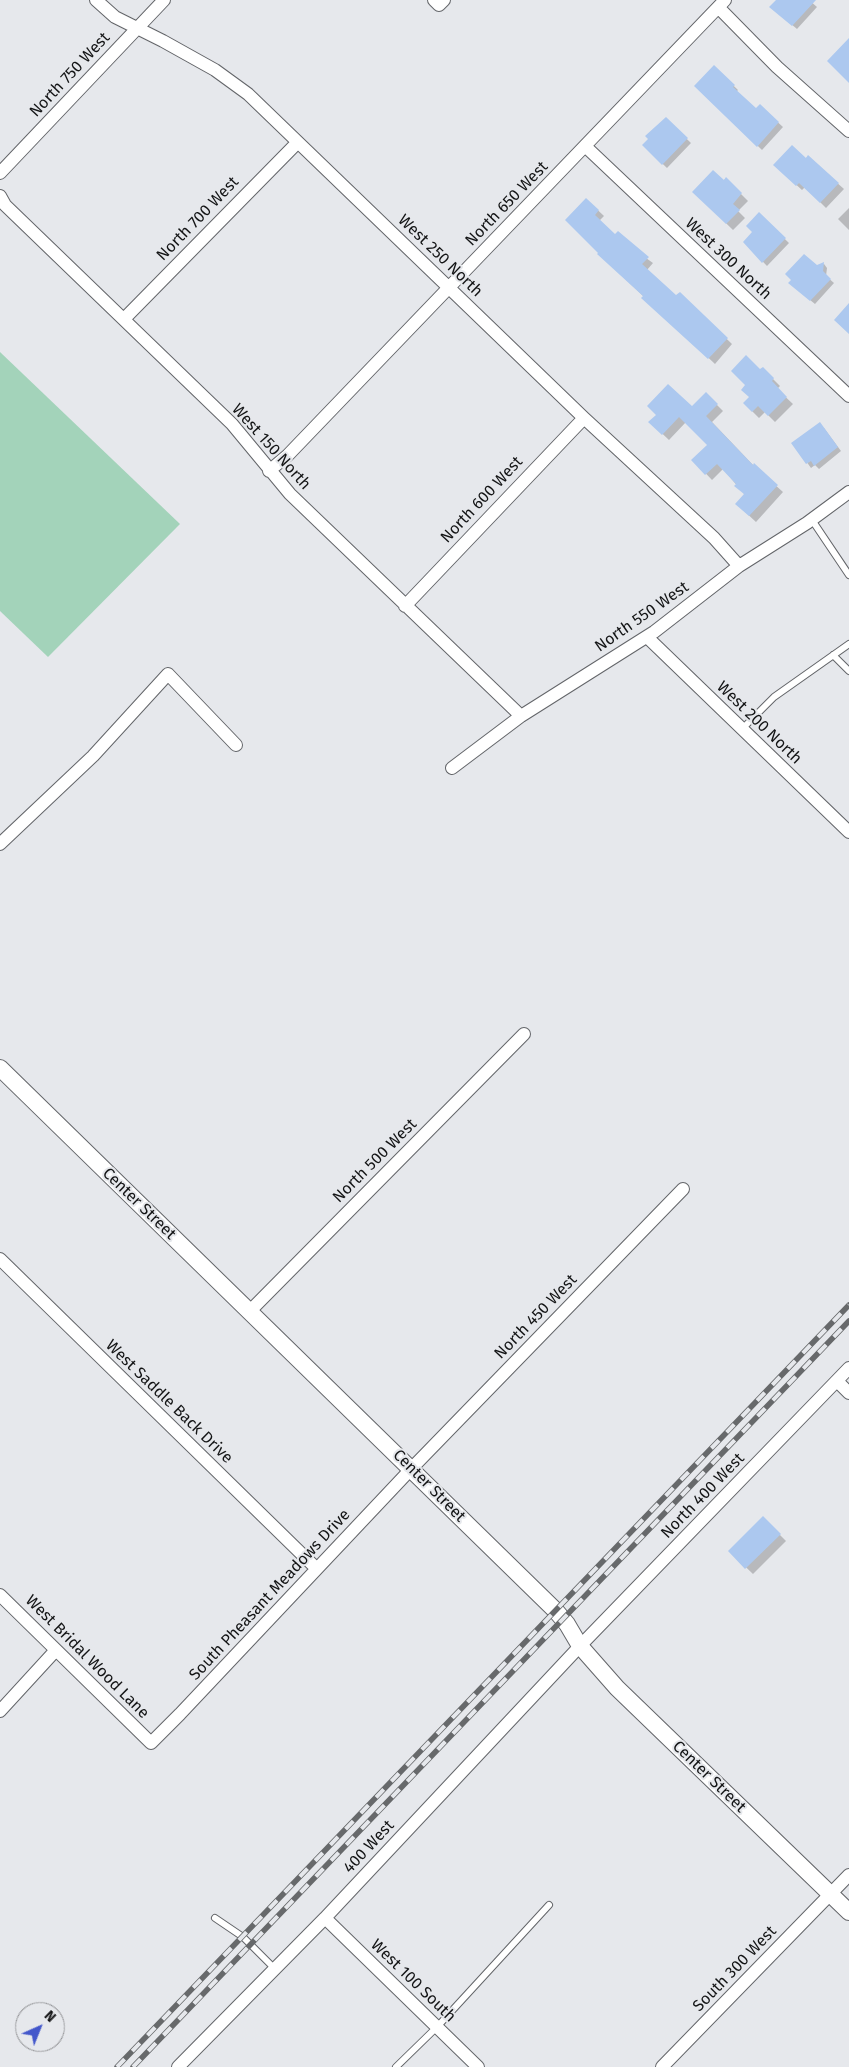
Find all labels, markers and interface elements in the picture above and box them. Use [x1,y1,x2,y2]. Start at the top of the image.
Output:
street label: North 750 West [26,29,114,121]
street label: North 650 West [462,158,552,250]
street label: North 700 West [153,173,243,265]
street label: West 250 North [394,211,486,301]
street label: West 300 North [681,214,775,304]
street label: West 150 North [227,400,315,494]
street label: North 600 West [437,453,527,547]
street label: North 550 West [591,578,693,656]
street label: West 200 North [712,678,806,768]
street label: North 500 West [329,1115,421,1207]
street label: Center Street [98,1164,180,1244]
street label: North 450 West [491,1271,581,1363]
street label: West Saddle Back Drive [101,1336,237,1468]
street label: Center Street [389,1446,469,1526]
street label: North 400 West [657,1449,749,1543]
street label: South Pheasant Meadows Drive [186,1505,354,1685]
street label: West Bridal Wood Lane [21,1591,153,1723]
street label: Center Street [668,1737,750,1817]
street label: 400 West [340,1816,398,1878]
street label: South 300 West [689,1922,781,2016]
street label: West 100 South [366,1936,460,2026]
north arrow [15,2002,65,2052]
text: N [41,2007,59,2026]

